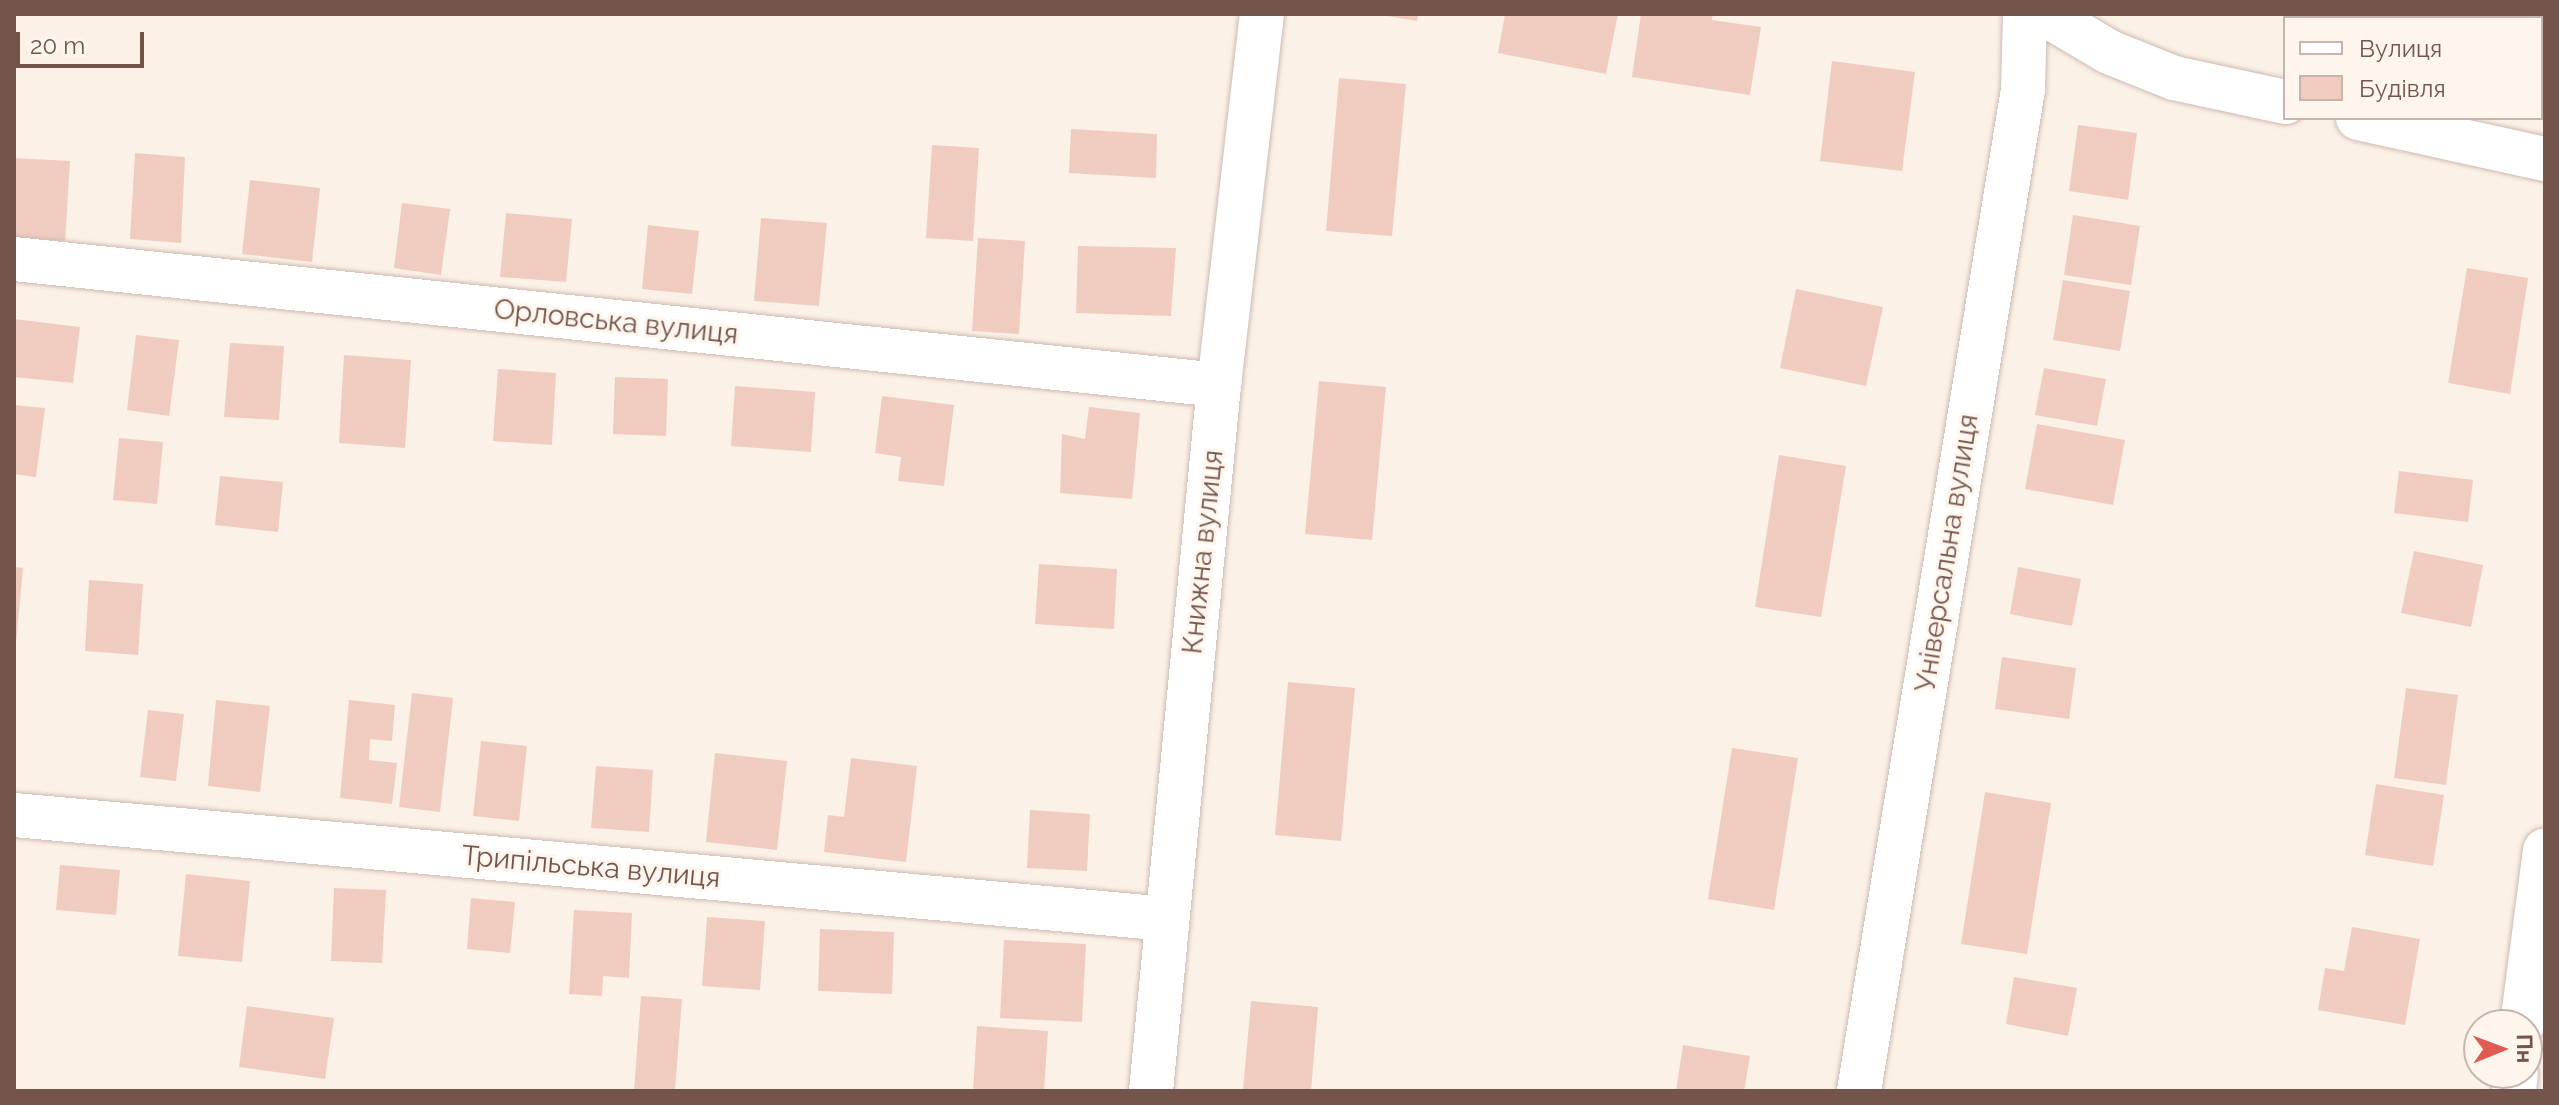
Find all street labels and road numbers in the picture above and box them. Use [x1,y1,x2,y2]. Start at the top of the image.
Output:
street label: Орловська вулиця [492,292,740,352]
street label: Універсальна вулиця [1908,412,1986,694]
street label: Книжна вулиця [1176,448,1230,656]
street label: Трипільська вулиця [460,839,722,895]

